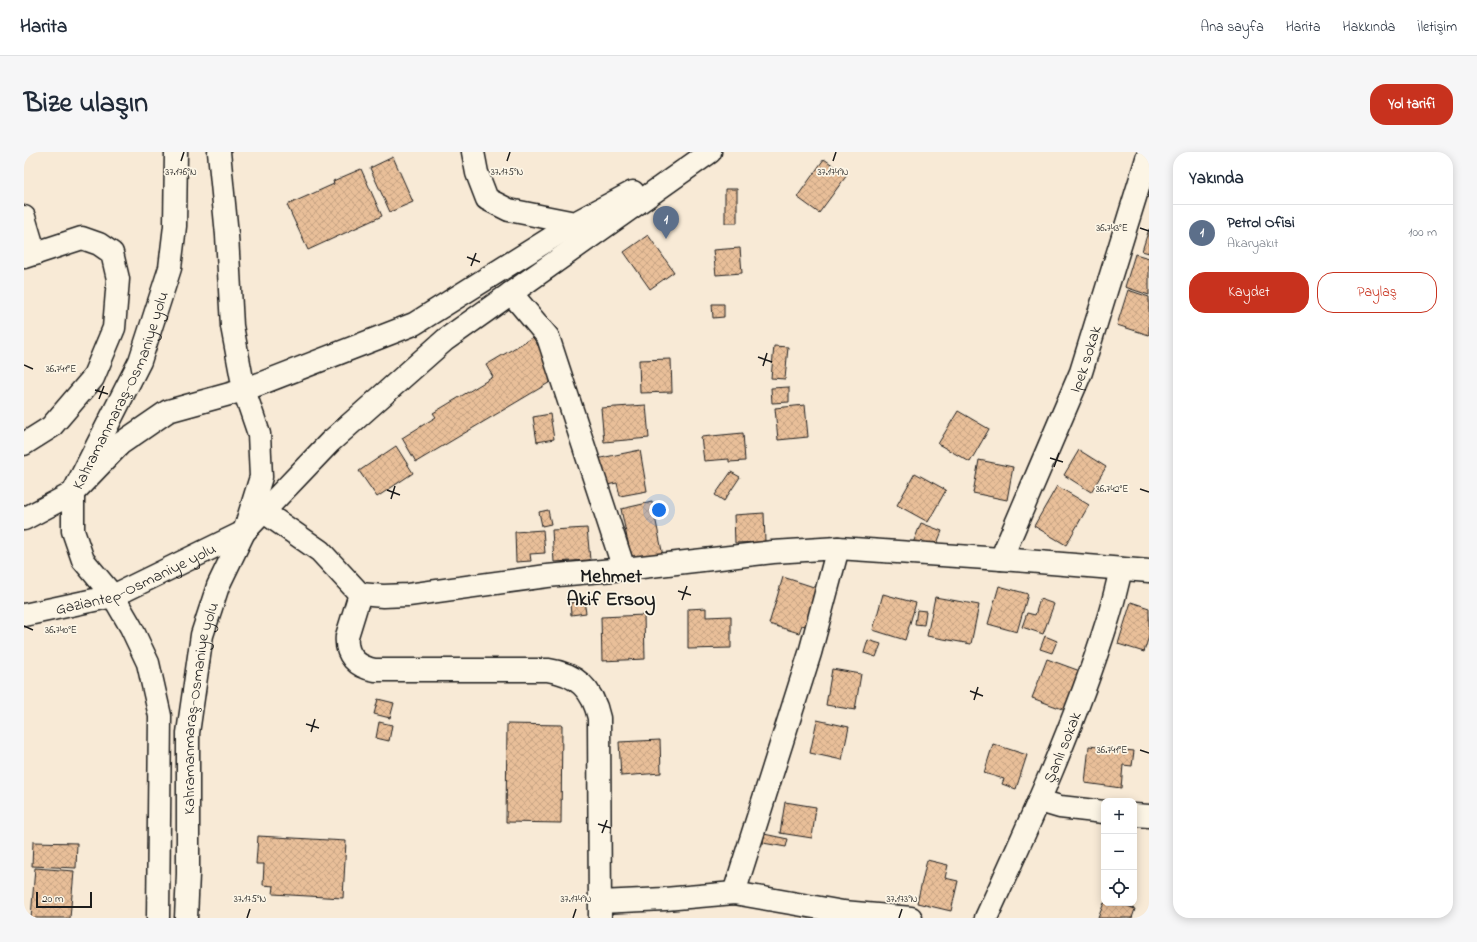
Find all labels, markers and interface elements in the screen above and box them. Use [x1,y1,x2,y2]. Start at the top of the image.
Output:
text: Harita [20,14,67,41]
text: Ana sayfa [1201,17,1264,38]
text: Harita [1286,17,1321,38]
text: Hakkında [1343,17,1395,38]
text: İletişim [1417,17,1457,38]
text: Bize ulaşın [24,84,148,125]
button: Yol tarifi [1370,84,1453,125]
text: 37.176°N [165,165,197,180]
text: 37.175°N [491,165,524,180]
text: 37.174°N [817,165,849,180]
text: Yakında [1189,166,1244,191]
pin: 1 [653,206,679,239]
text: Petrol Ofisi [1227,212,1295,234]
text: 36.743°E [1096,221,1128,236]
text: 1 [1200,223,1204,242]
text: 100 m [1408,223,1437,242]
text: Akaryakıt [1227,234,1278,253]
button: Kaydet [1189,272,1309,313]
button: Paylaş [1317,272,1437,313]
street label: Kahramanmaraş-Osmaniye yolu [67,288,176,494]
street label: Ipek sokak [1064,322,1109,397]
text: 36.741°E [46,362,76,377]
text: 36.742°E [1096,482,1128,497]
your location [649,500,669,520]
street label: Gaziantep-Osmaniye yolu [53,537,221,622]
district label: Mehmet Akif Ersoy [567,563,655,616]
street label: Kahramanmaraş-Osmaniye yolu [178,599,226,815]
text: 36.740°E [45,623,77,638]
street label: Şanlı sokak [1038,708,1089,787]
text: 36.741°E [1097,743,1127,758]
map controls [1101,798,1137,906]
button: + [1101,798,1137,834]
button: − [1101,834,1137,870]
button: locate [1101,870,1137,906]
scale bar [36,890,92,909]
text: 20 m [42,891,64,907]
text: 37.175°N [234,892,267,907]
text: 37.174°N [560,892,592,907]
text: 37.173°N [886,892,918,907]

